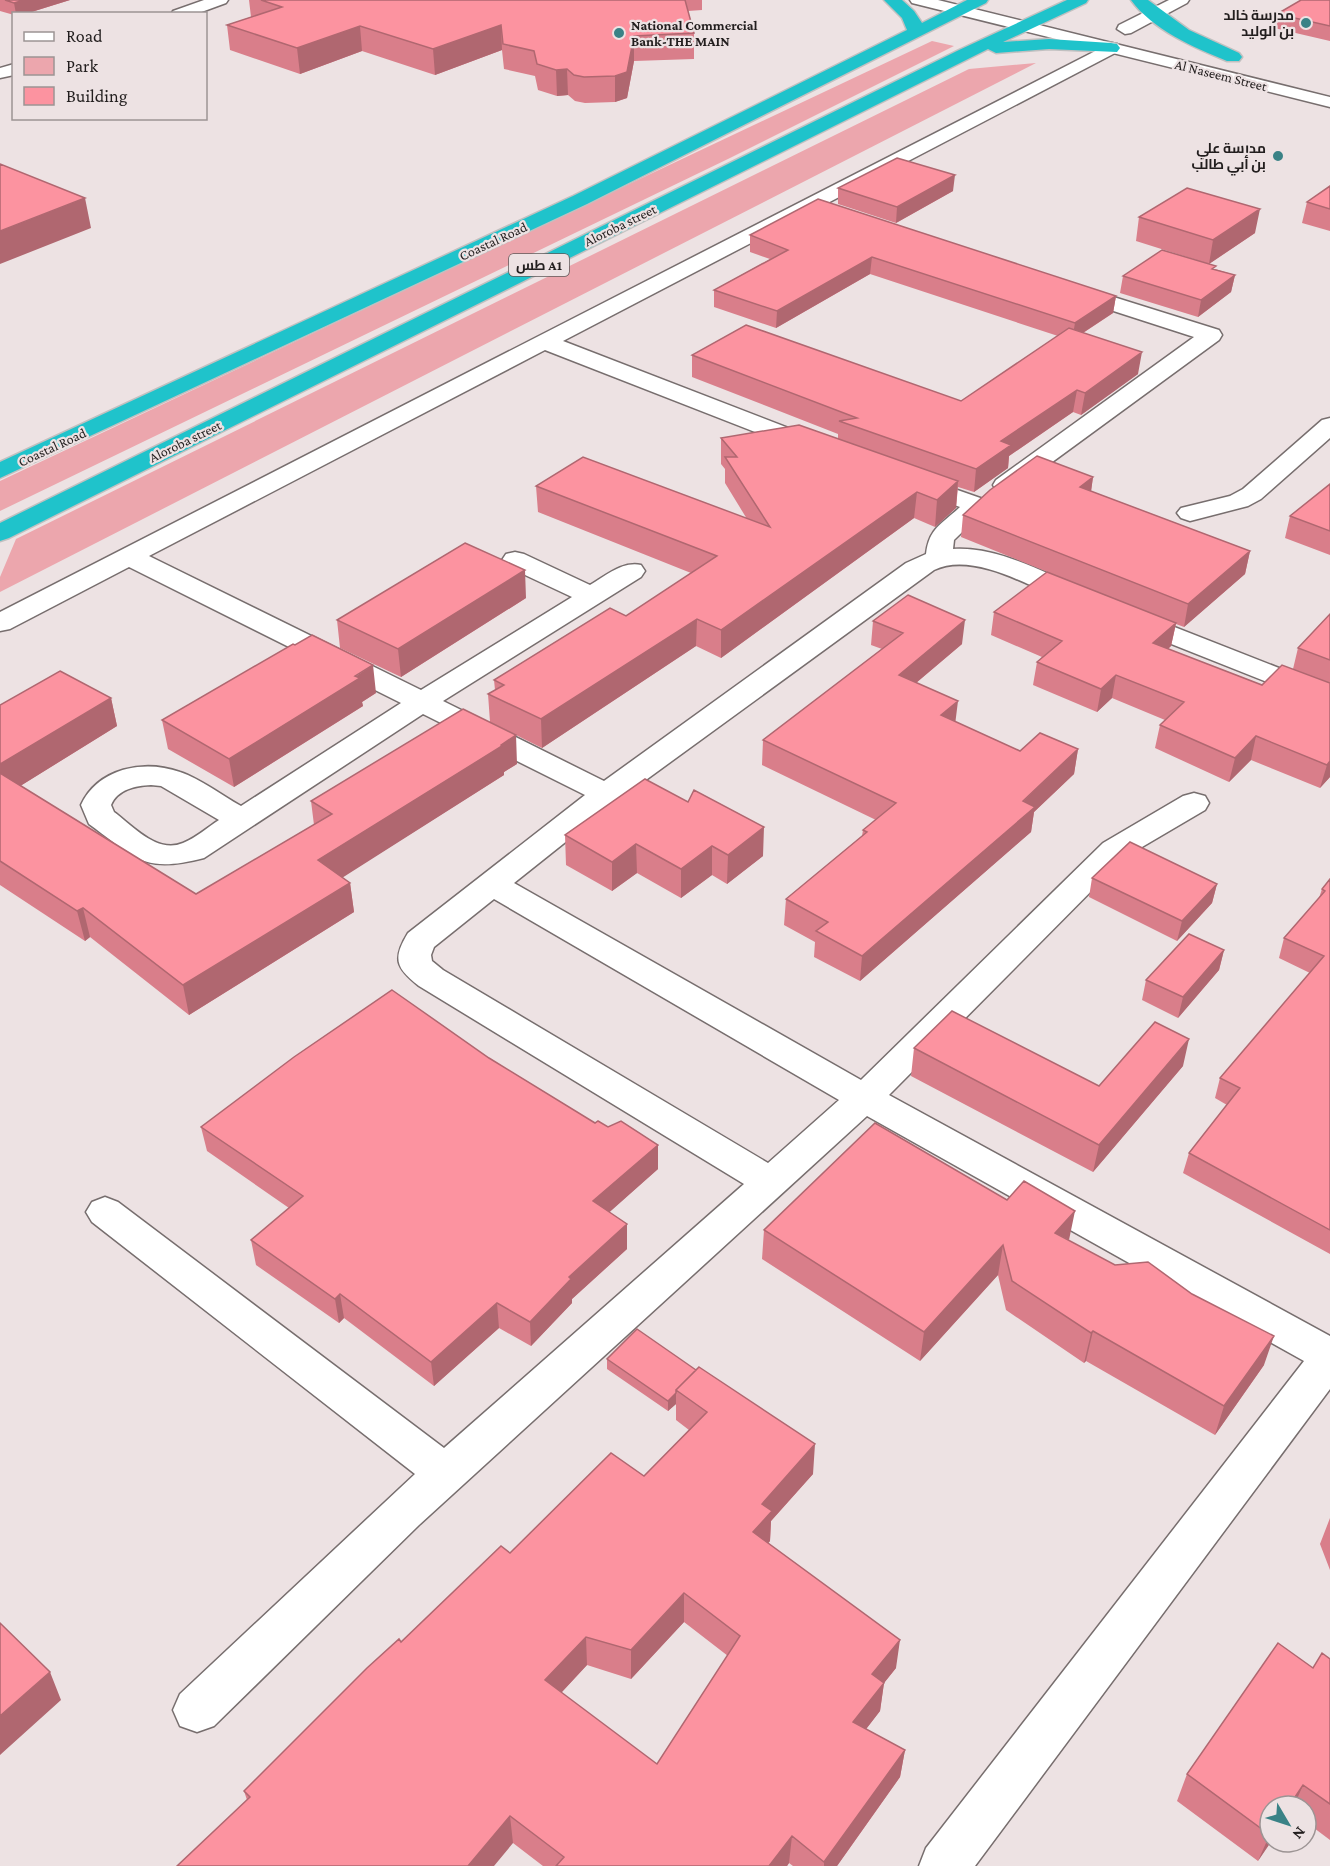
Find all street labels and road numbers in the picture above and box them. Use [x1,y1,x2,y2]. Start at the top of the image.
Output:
street label: Al Naseem Street [1173,56,1269,94]
street label: Aloroba street [581,201,659,249]
street label: Coastal Road [457,218,530,264]
road number: طس A1 [509,254,569,276]
street label: Aloroba street [146,417,224,465]
street label: Coastal Road [16,424,89,470]

